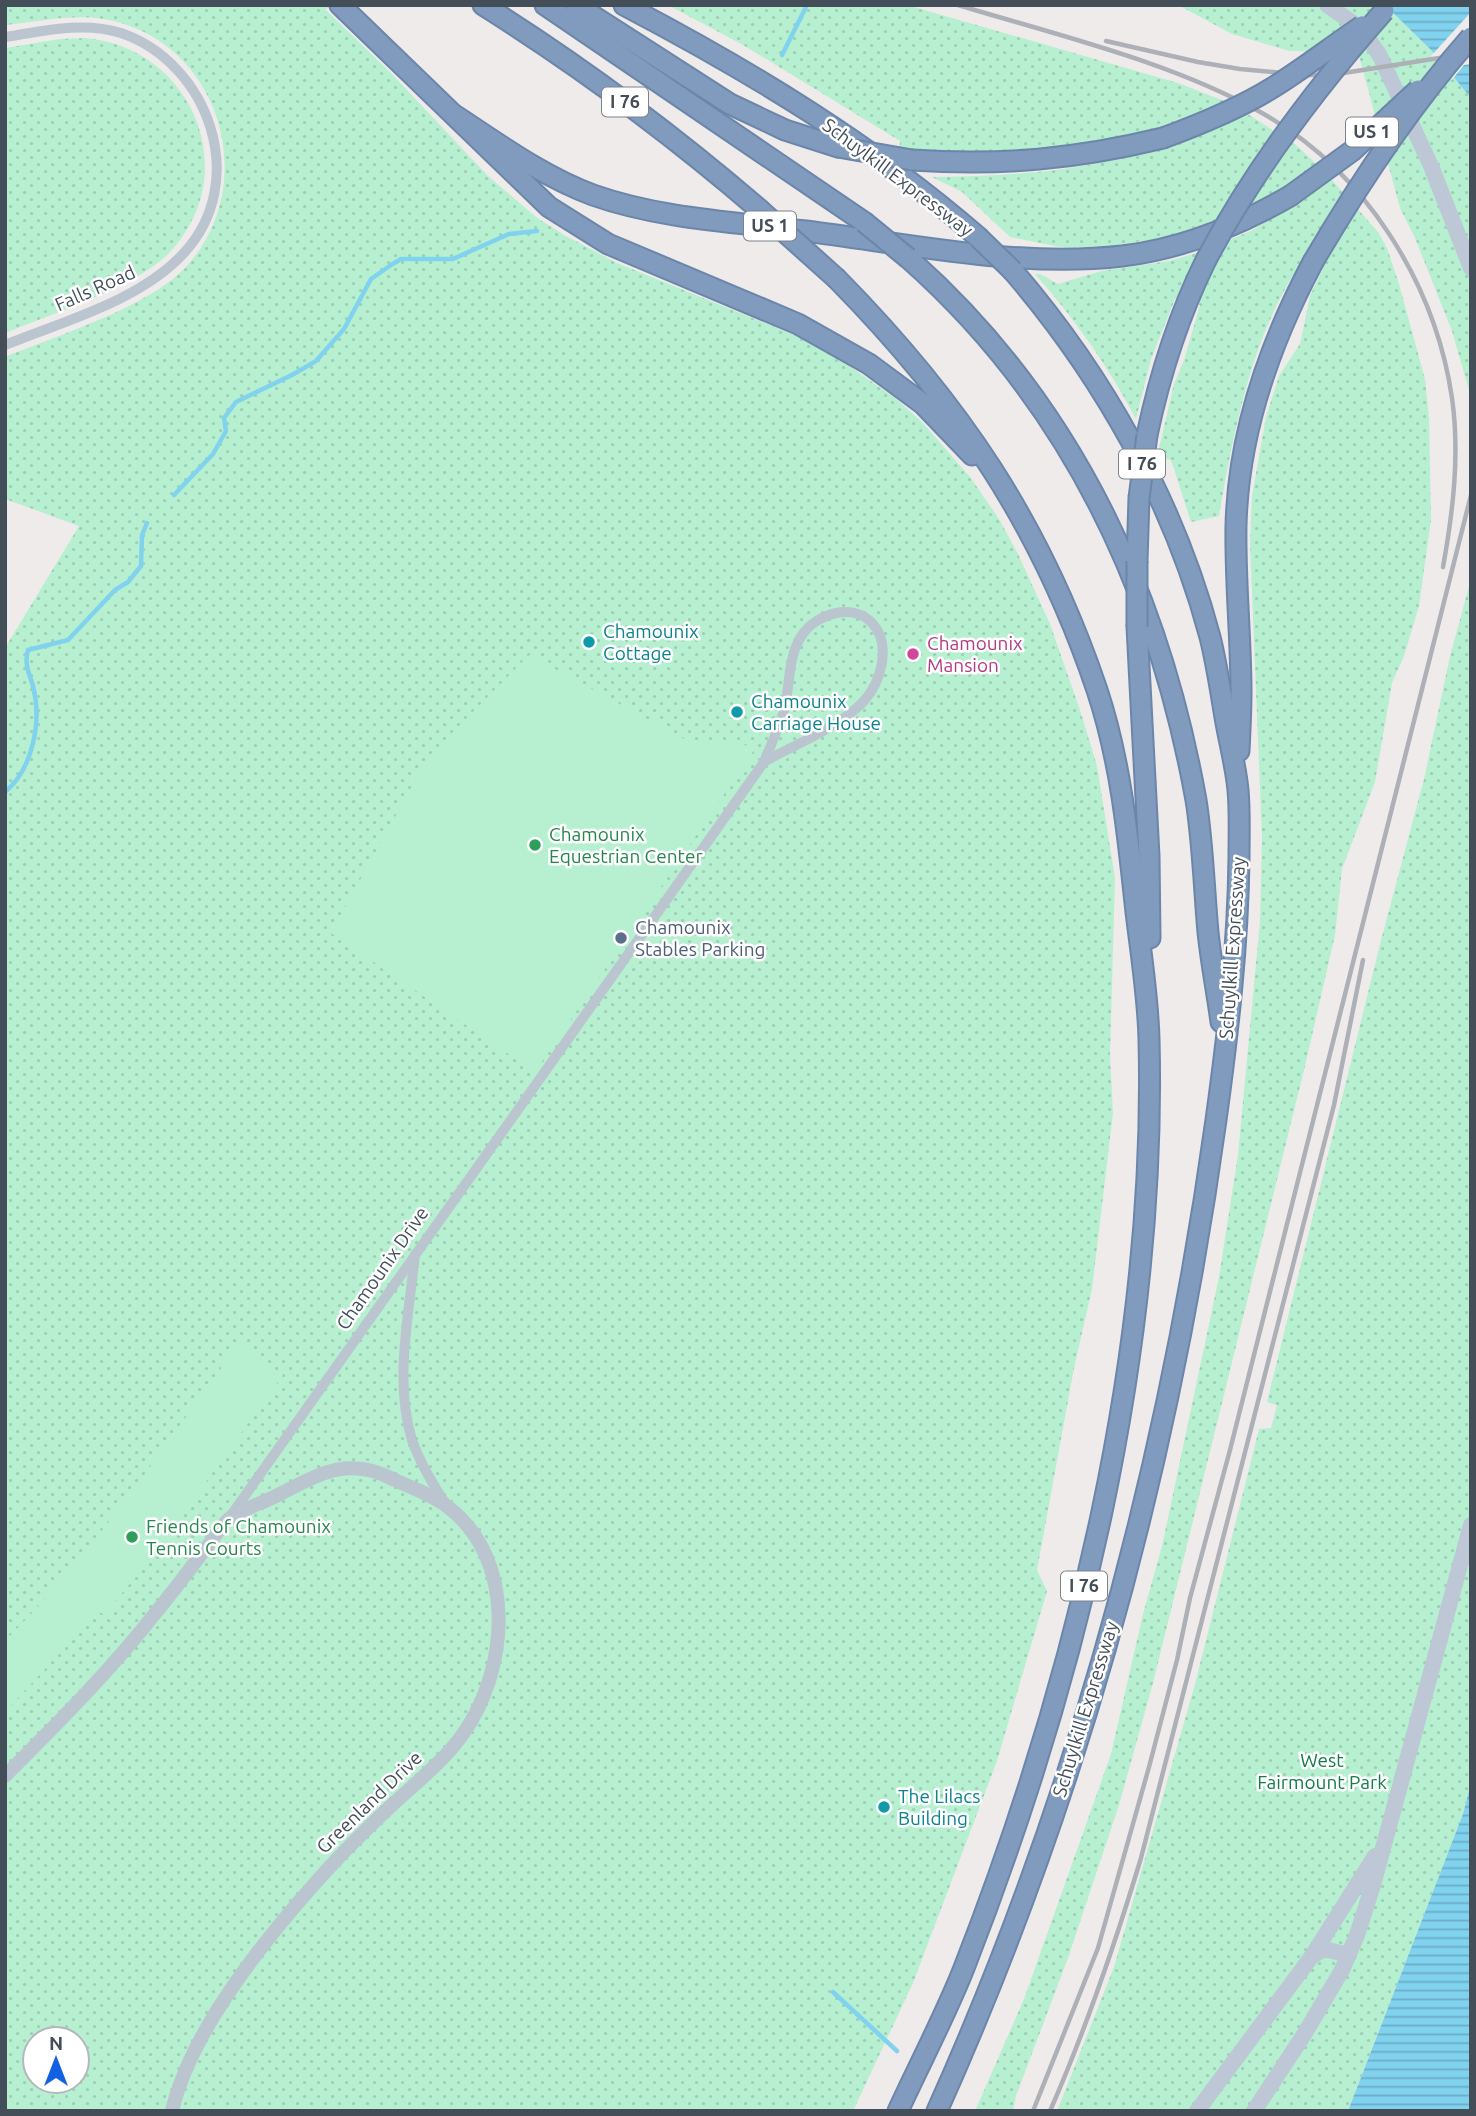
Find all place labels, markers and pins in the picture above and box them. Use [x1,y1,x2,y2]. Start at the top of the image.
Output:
place label: Chamounix Cottage [603,620,699,664]
place label: Chamounix Mansion [927,632,1023,676]
marker: Chamounix Cottage [581,634,597,650]
marker: Chamounix Mansion [905,646,921,662]
place label: Chamounix Carriage House [751,690,881,734]
marker: Chamounix Carriage House [729,704,745,720]
place label: Chamounix Equestrian Center [549,823,703,867]
marker: Chamounix Equestrian Center [527,837,543,853]
place label: Chamounix Stables Parking [635,916,765,960]
marker: Chamounix Stables Parking [613,930,629,946]
place label: Friends of Chamounix Tennis Courts [146,1515,331,1559]
marker: Friends of Chamounix Tennis Courts [124,1529,140,1545]
place label: The Lilacs Building [898,1785,980,1829]
marker: The Lilacs Building [876,1799,892,1815]

